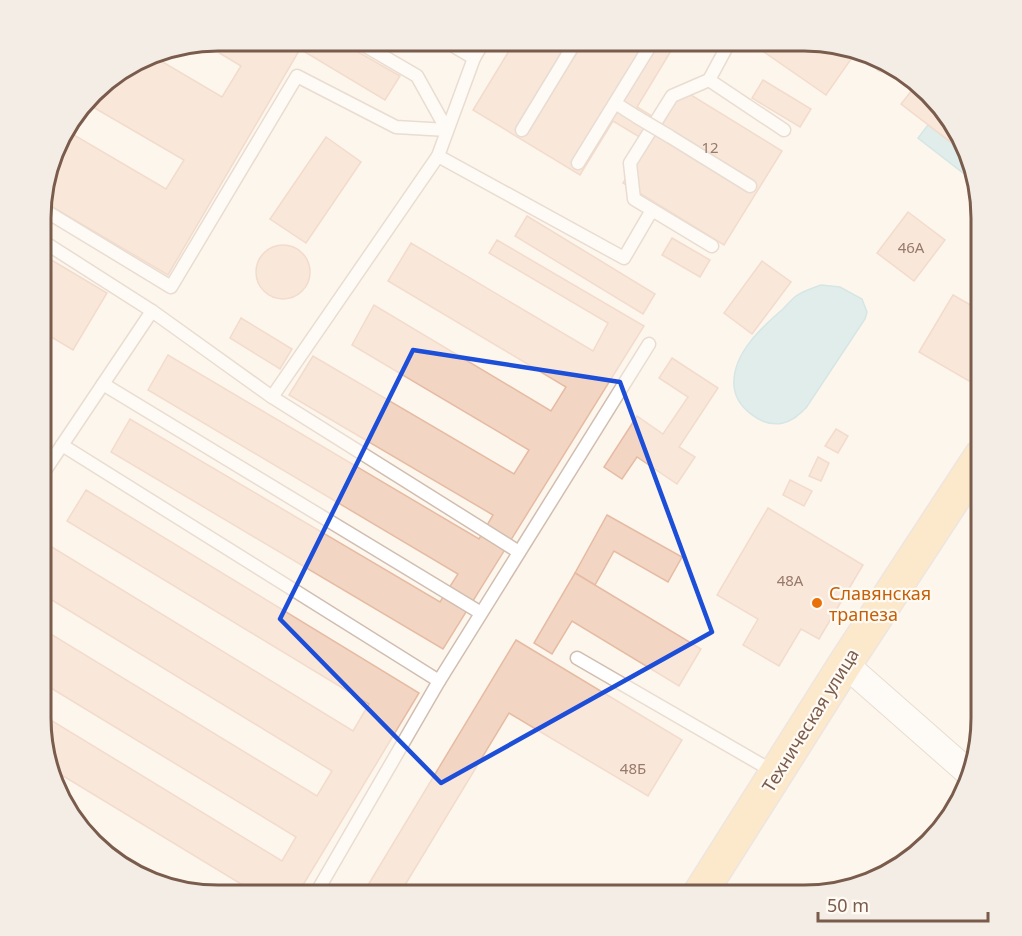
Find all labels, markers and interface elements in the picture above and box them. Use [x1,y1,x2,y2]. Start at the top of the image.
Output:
house number: 12 [701,137,719,157]
house number: 46А [898,237,925,257]
house number: 48А [777,570,804,590]
place label: Славянская трапеза [829,581,931,626]
marker: Славянская трапеза [810,596,824,610]
street label: Техническая улица [756,644,864,796]
house number: 48Б [620,758,646,778]
scale bar [818,885,988,923]
text: 50 m [827,893,869,917]

